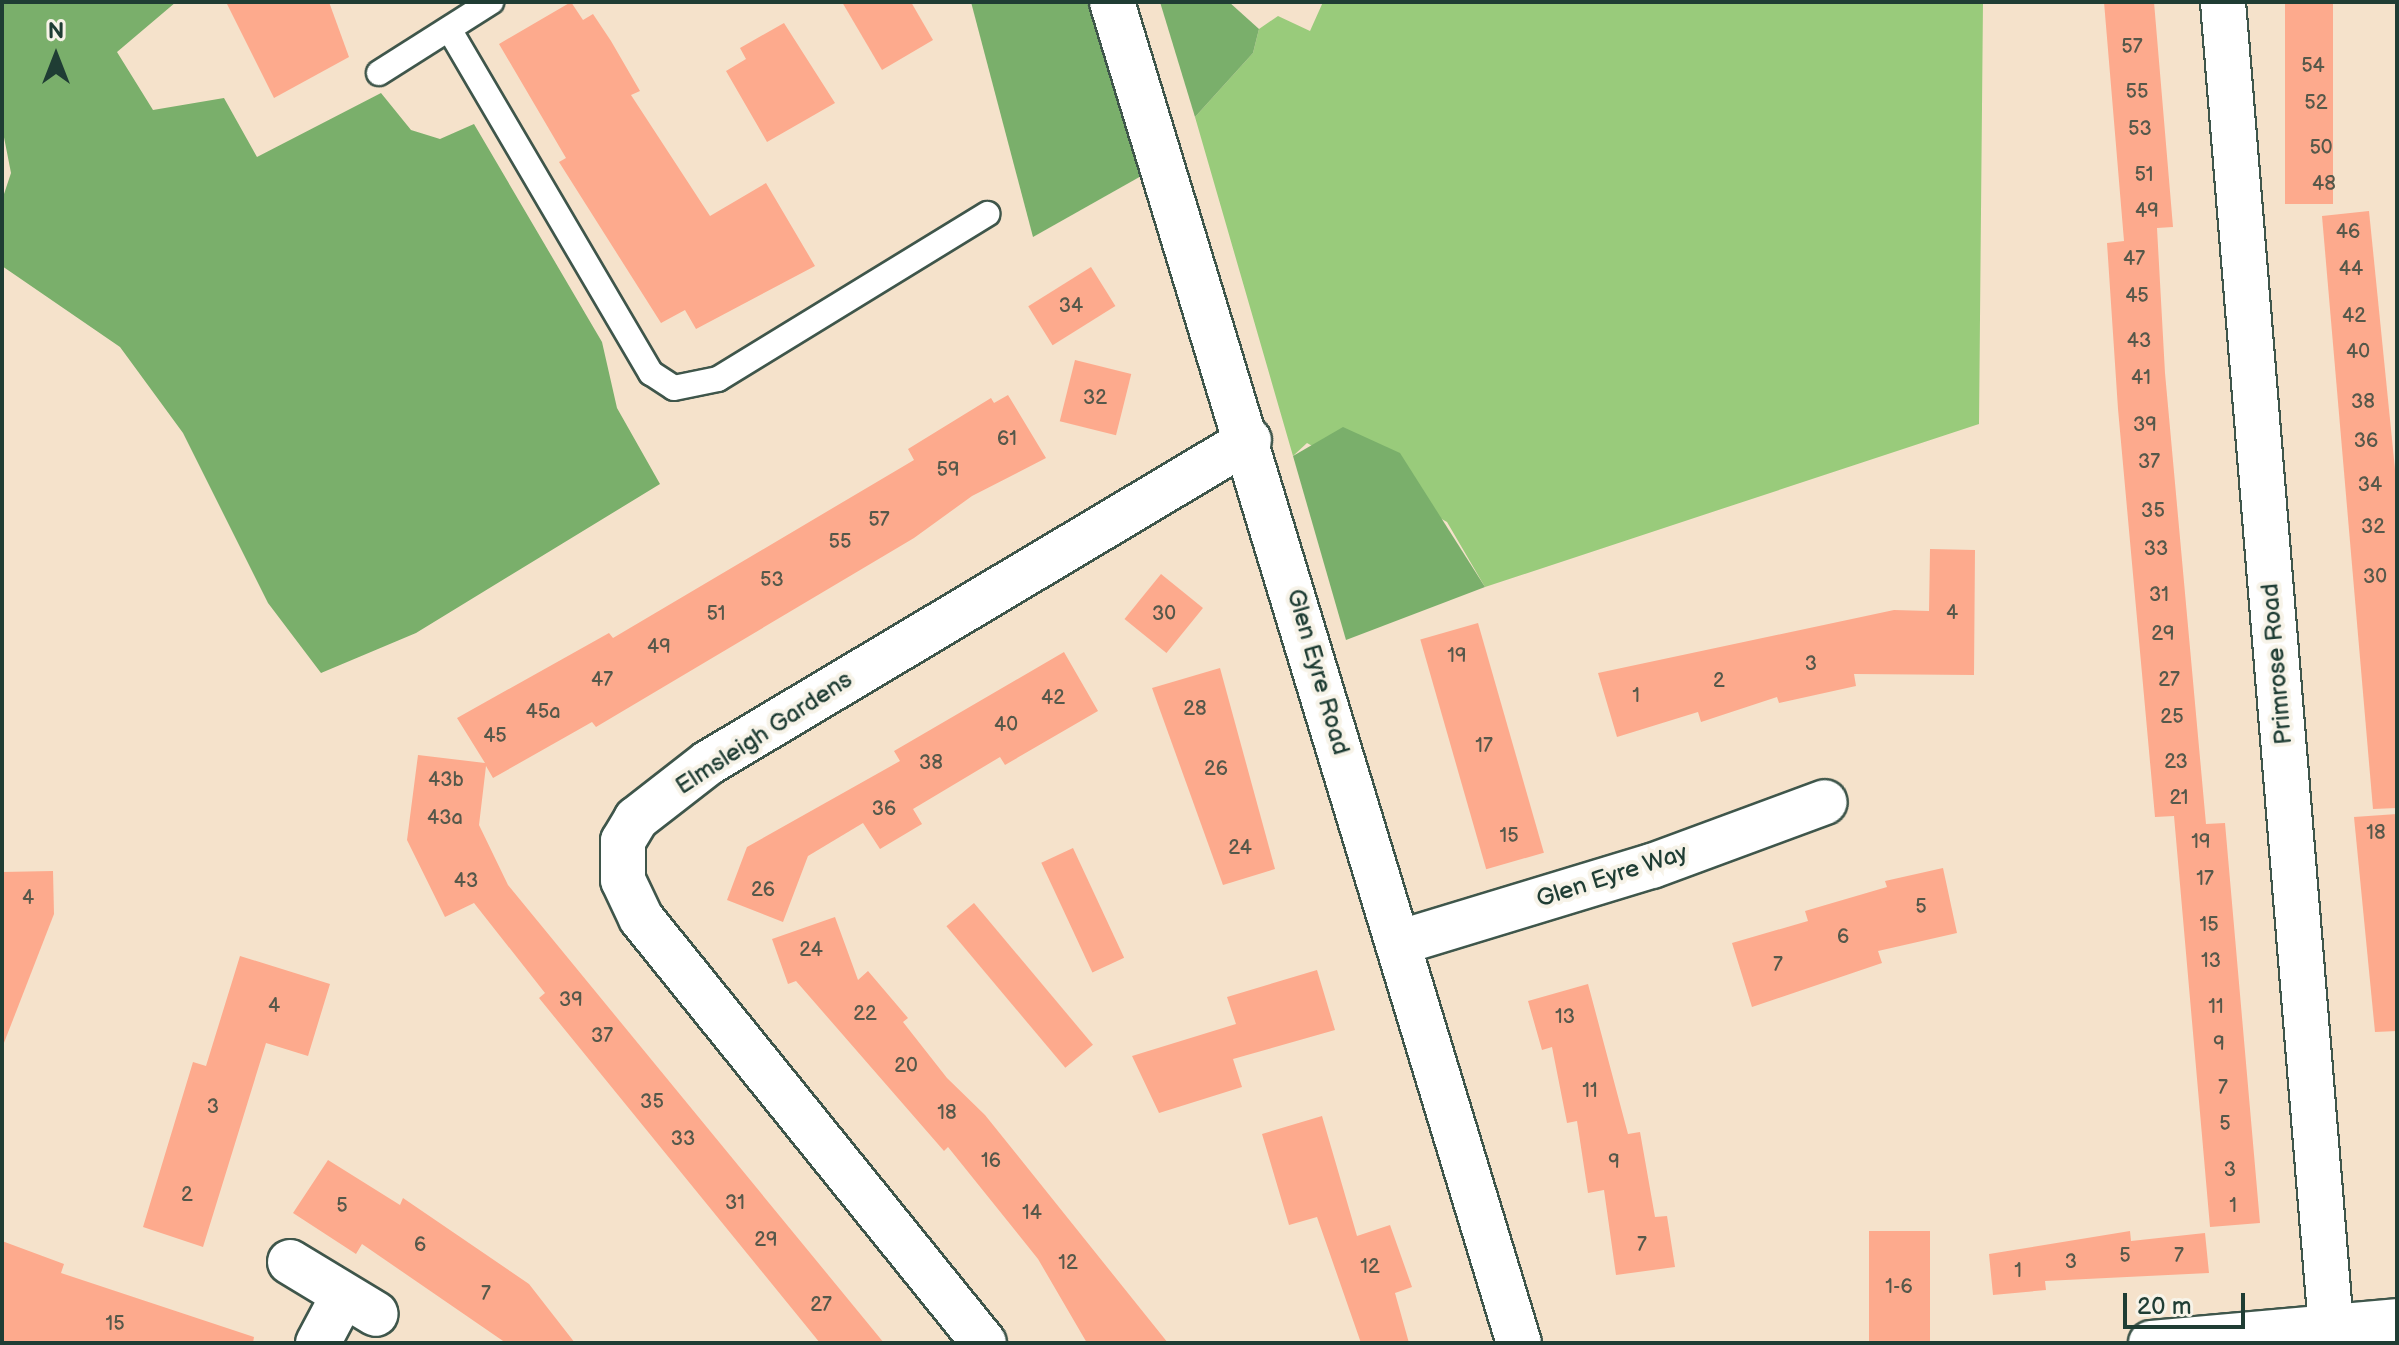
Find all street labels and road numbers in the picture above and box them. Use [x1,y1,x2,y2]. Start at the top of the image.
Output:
street label: Primrose Road [2256,582,2298,746]
street label: Glen Eyre Road [1281,586,1355,758]
street label: Elmsleigh Gardens [670,665,858,801]
street label: Glen Eyre Way [1532,838,1692,914]

